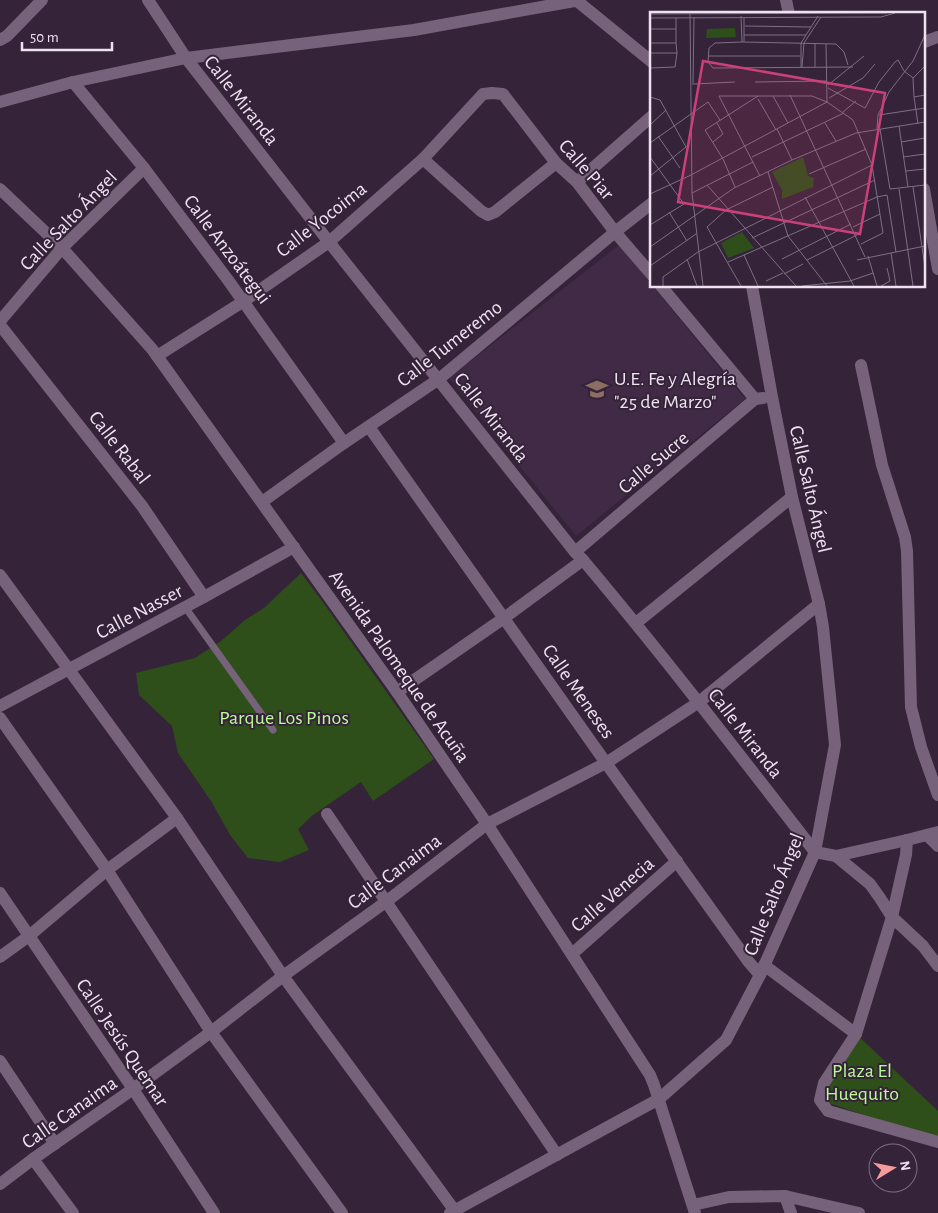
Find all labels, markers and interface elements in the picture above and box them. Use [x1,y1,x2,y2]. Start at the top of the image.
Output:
inset map [650,12,926,288]
scale bar [22,20,112,52]
text: 50 m [30,30,59,45]
street label: Calle Miranda [200,52,282,149]
street label: Calle Piar [555,136,618,204]
street label: Calle Salto Ángel [16,166,121,274]
street label: Calle Yocoima [273,178,371,261]
street label: Calle Anzoátegui [180,191,274,308]
street label: Calle Tumeremo [393,297,506,391]
street label: Calle Miranda [450,369,532,466]
place label: U.E. Fe y Alegría "25 de Marzo" [614,369,736,412]
school or university icon: U.E. Fe y Alegría "25 de Marzo" [584,376,610,402]
street label: Calle Rabal [85,407,154,488]
street label: Calle Salto Ángel [786,423,835,555]
street label: Calle Sucre [615,428,693,498]
street label: Avenida Palomeque de Acuña [325,567,473,766]
street label: Calle Nasser [93,580,187,643]
street label: Calle Meneses [538,641,618,742]
street label: Calle Miranda [704,685,786,782]
park label: Parque Los Pinos [219,708,349,728]
street label: Calle Canaima [344,830,445,913]
street label: Calle Salto Ángel [739,830,808,958]
street label: Calle Venecia [567,853,658,936]
street label: Calle Jesús Quemar [72,975,172,1110]
park label: Plaza El Huequito [825,1061,899,1104]
street label: Calle Canaima [18,1073,121,1153]
north arrow [868,1143,918,1193]
text: N [897,1160,913,1172]

